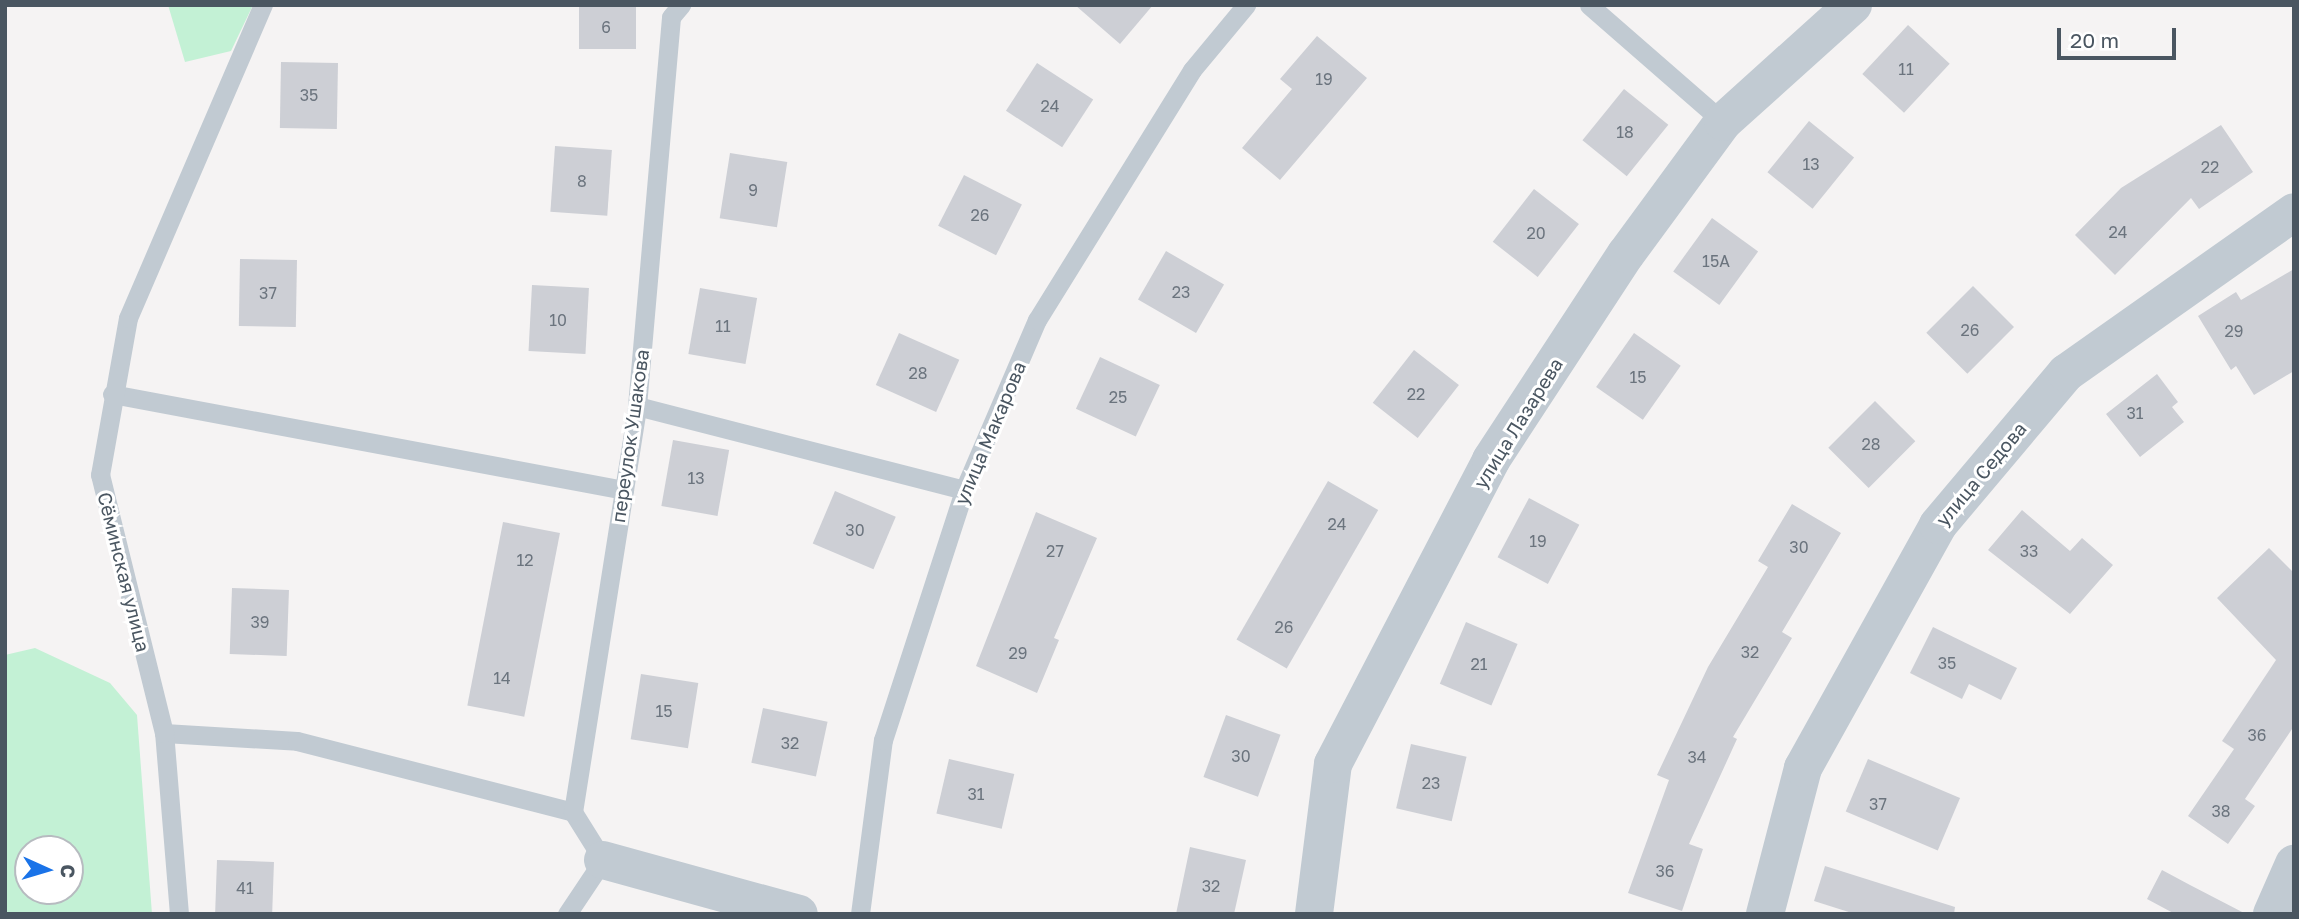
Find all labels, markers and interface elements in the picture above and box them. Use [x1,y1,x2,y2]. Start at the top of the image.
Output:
scale bar [2061,14,2180,58]
house number: 6 [601,17,611,37]
text: 20 m [2070,27,2119,53]
house number: 11 [1898,59,1914,79]
house number: 19 [1315,69,1333,89]
house number: 35 [300,85,318,105]
house number: 24 [1040,96,1060,116]
house number: 18 [1616,122,1634,142]
house number: 13 [1802,154,1820,174]
house number: 22 [2201,157,2219,177]
house number: 8 [577,171,587,191]
house number: 9 [748,180,758,200]
house number: 26 [971,205,989,225]
house number: 24 [2108,222,2128,242]
house number: 20 [1526,223,1546,243]
house number: 15А [1702,251,1730,271]
house number: 23 [1172,282,1190,302]
house number: 37 [259,283,277,303]
house number: 10 [549,310,567,330]
house number: 11 [715,316,731,336]
house number: 26 [1961,320,1979,340]
house number: 29 [2225,321,2243,341]
street label: переулок Ушакова [607,348,653,524]
street label: улица Лазарева [1469,354,1567,492]
street label: улица Макарова [950,358,1030,508]
house number: 28 [908,363,928,383]
house number: 15 [1629,367,1647,387]
house number: 22 [1407,384,1425,404]
house number: 25 [1109,387,1127,407]
house number: 31 [2126,403,2144,423]
street label: улица Седова [1931,417,2031,531]
house number: 28 [1861,434,1881,454]
house number: 13 [687,468,705,488]
street label: Сёминская улица [93,490,155,654]
house number: 24 [1327,514,1347,534]
house number: 30 [845,520,865,540]
house number: 19 [1529,531,1547,551]
house number: 30 [1789,537,1809,557]
house number: 27 [1046,541,1064,561]
house number: 33 [2020,541,2038,561]
house number: 12 [516,550,534,570]
house number: 39 [250,612,270,632]
house number: 26 [1275,617,1293,637]
house number: 32 [1741,642,1759,662]
house number: 29 [1009,643,1027,663]
house number: 35 [1938,653,1956,673]
house number: 21 [1470,654,1488,674]
house number: 14 [493,668,511,688]
house number: 15 [655,701,673,721]
house number: 36 [2247,725,2267,745]
house number: 32 [781,733,799,753]
house number: 30 [1231,746,1251,766]
house number: 34 [1687,747,1707,767]
house number: 23 [1422,773,1440,793]
house number: 31 [967,784,985,804]
house number: 37 [1869,794,1887,814]
house number: 38 [2211,801,2231,821]
north arrow [14,835,84,905]
house number: 36 [1655,861,1675,881]
text: С [57,864,80,879]
house number: 32 [1202,876,1220,896]
house number: 41 [236,878,254,898]

